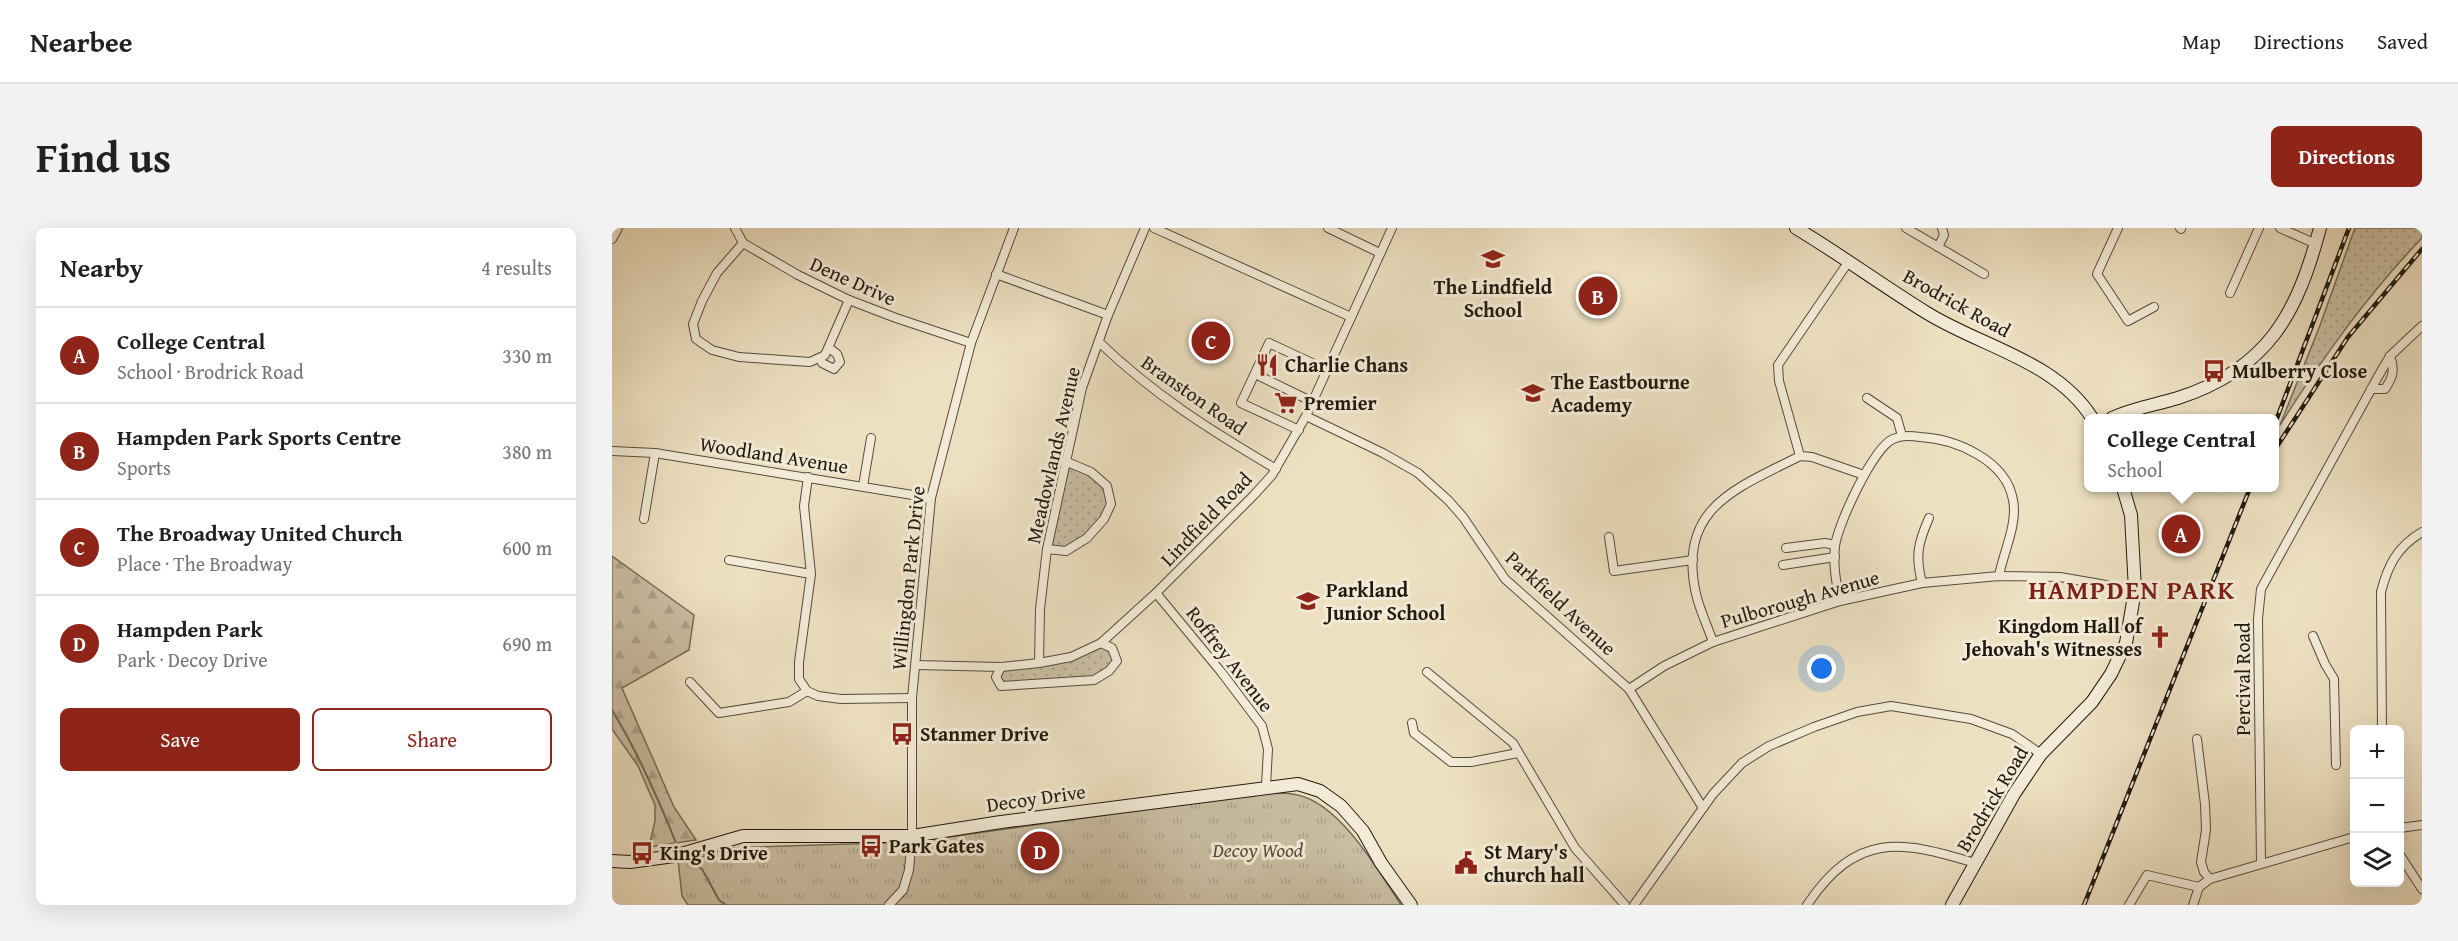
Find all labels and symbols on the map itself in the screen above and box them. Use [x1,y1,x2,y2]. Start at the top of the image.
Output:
school or university icon: The Lindfield School [1480,246,1506,272]
street label: Dene Drive [806,249,901,312]
street label: Brodrick Road [1898,261,2017,344]
place label: The Lindfield School [1434,272,1553,324]
pin: B [1578,274,1618,318]
pin: C [1192,318,1230,364]
street label: Branston Road [1136,348,1253,442]
place label: Charlie Chans [1285,350,1408,379]
restaurant icon: Charlie Chans [1254,352,1280,378]
place label: Mulberry Close [2232,356,2367,385]
bus stop icon: Mulberry Close [2201,358,2227,384]
street label: Meadowlands Avenue [1018,364,1087,546]
place label: The Eastbourne Academy [1551,367,1690,419]
school or university icon: The Eastbourne Academy [1520,380,1546,406]
place label: Premier [1304,388,1377,417]
supermarket icon: Premier [1273,390,1299,416]
street label: Woodland Avenue [698,428,850,481]
street label: Lindfield Road [1153,465,1258,572]
street label: Willingdon Park Drive [883,484,932,671]
pin: A [2162,512,2200,556]
street label: Parkfield Avenue [1499,544,1623,662]
street label: Pulborough Avenue [1717,562,1883,635]
district label: HAMPDEN PARK [2029,570,2235,609]
place label: Parkland Junior School [1323,575,1445,627]
school or university icon: Parkland Junior School [1295,588,1321,614]
street label: Roffrey Avenue [1180,599,1281,718]
place label: Kingdom Hall of Jehovah's Witnesses [1962,611,2144,663]
street label: Percival Road [2228,622,2257,736]
church icon: Kingdom Hall of Jehovah's Witnesses [2147,624,2173,650]
your location [1807,654,1836,683]
place label: Stanmer Drive [920,719,1049,748]
bus stop icon: Stanmer Drive [889,721,915,747]
street label: Brodrick Road [1949,740,2035,857]
street label: Decoy Drive [984,776,1087,819]
pin: D [1020,828,1060,874]
place label: Park Gates [889,831,984,860]
bus stop icon: Park Gates [858,833,884,859]
park label: Decoy Wood [1212,835,1304,864]
place label: St Mary's church hall [1484,837,1585,889]
place label: King's Drive [660,838,768,867]
bus stop icon: King's Drive [629,840,655,866]
public building icon: St Mary's church hall [1453,850,1479,876]

